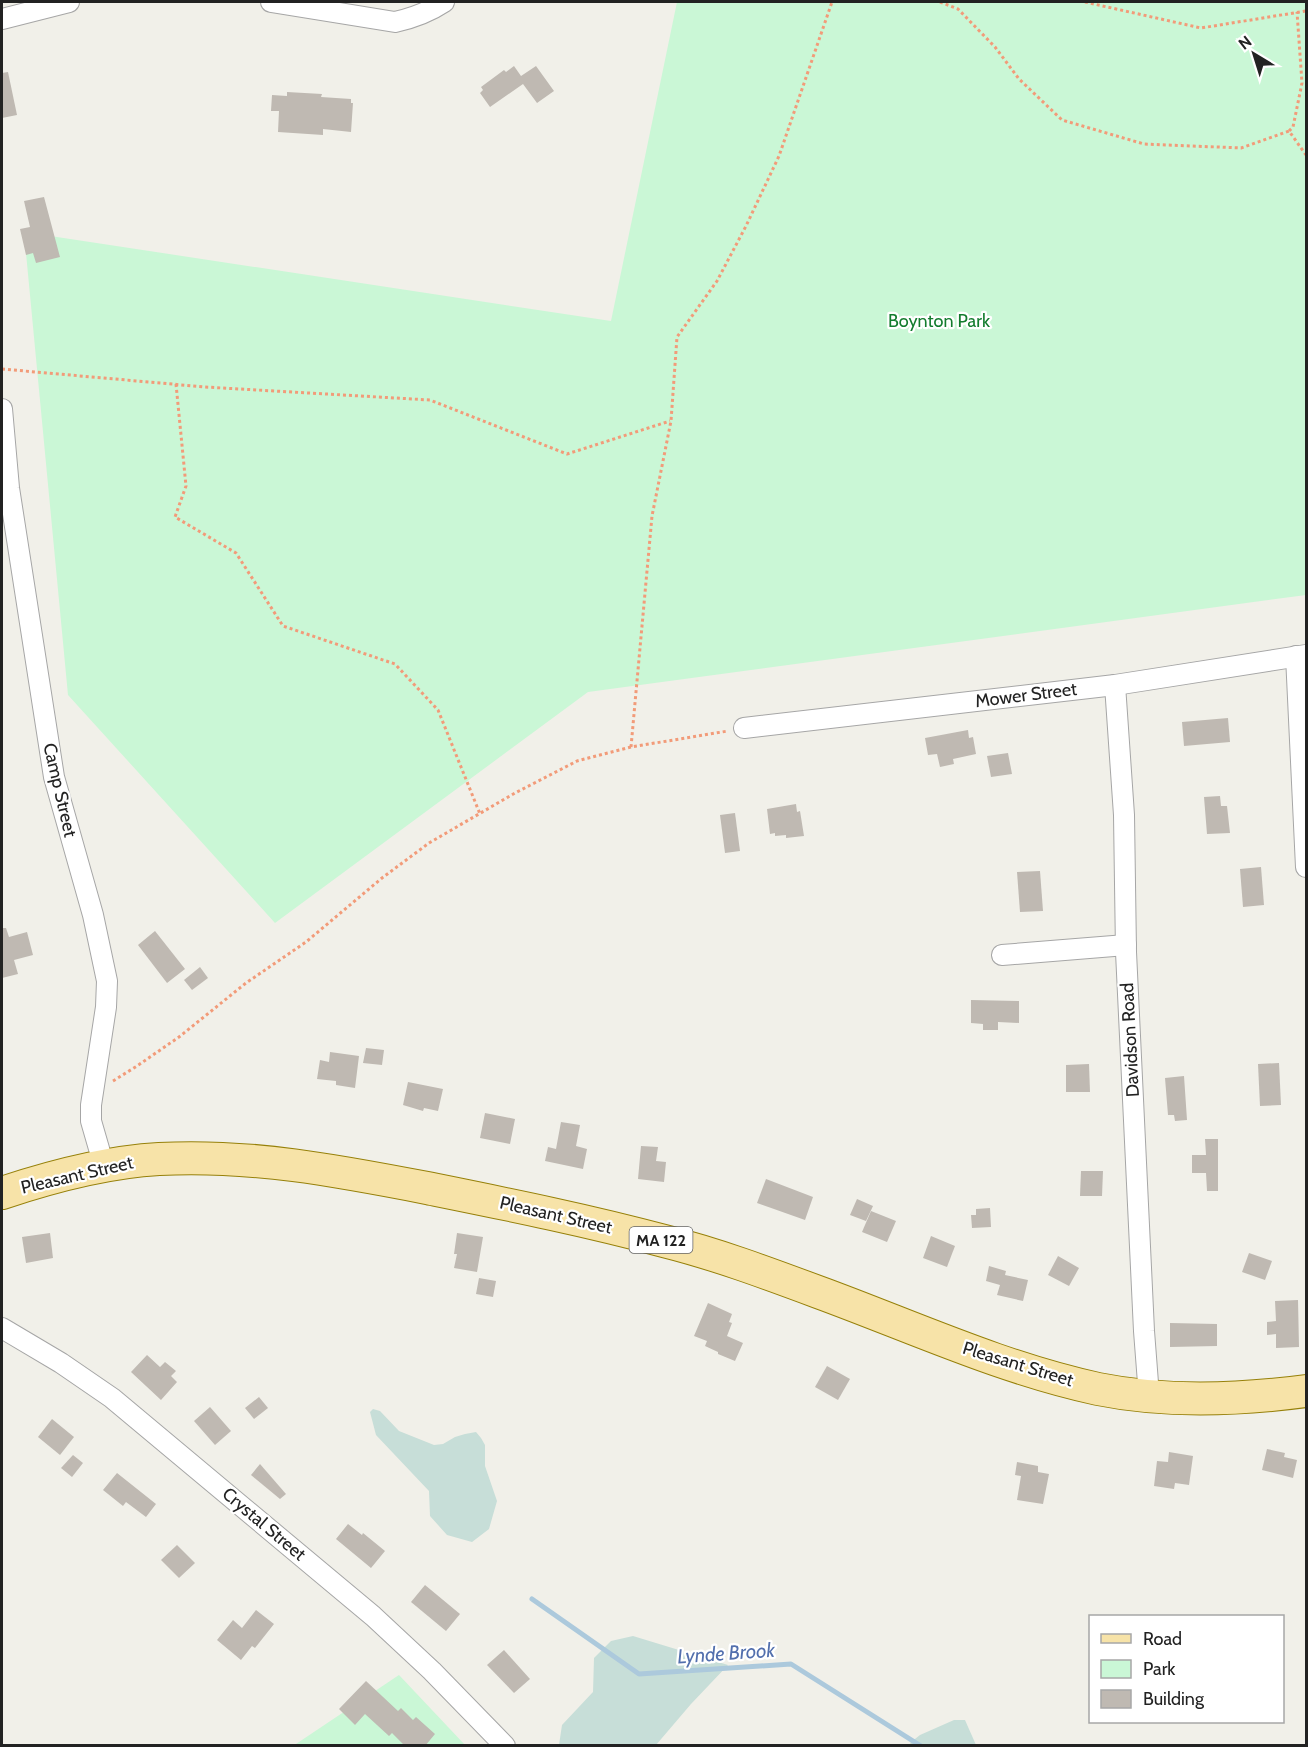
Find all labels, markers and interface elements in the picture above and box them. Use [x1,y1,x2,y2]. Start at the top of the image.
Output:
north arrow [1224,24,1284,84]
text: N [1235,32,1255,54]
park label: Boynton Park [888,310,991,332]
street label: Mower Street [974,678,1078,712]
street label: Camp Street [39,741,81,839]
street label: Davidson Road [1116,982,1144,1098]
street label: Pleasant Street [19,1151,135,1199]
street label: Pleasant Street [498,1191,614,1239]
road number: MA 122 [630,1227,692,1253]
street label: Pleasant Street [960,1337,1076,1391]
street label: Crystal Street [218,1483,310,1565]
legend [1089,1615,1284,1723]
text: Road [1143,1628,1182,1650]
water label: Lynde Brook [676,1638,777,1668]
text: Park [1143,1658,1176,1680]
text: Building [1143,1688,1205,1710]

